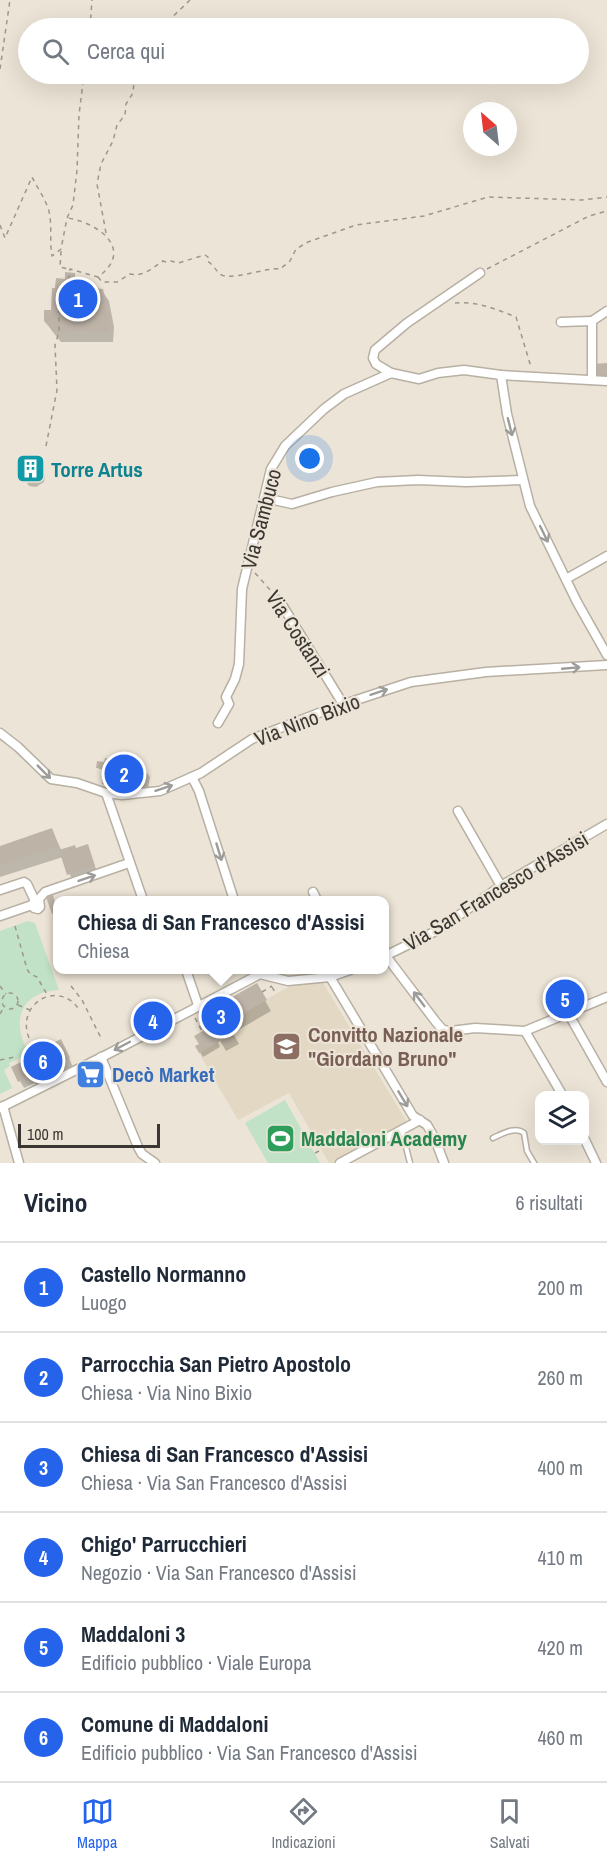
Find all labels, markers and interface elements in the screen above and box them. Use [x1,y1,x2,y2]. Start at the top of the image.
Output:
search box [18,18,589,84]
icon: search [39,35,72,68]
text: Cerca qui [87,36,165,66]
north arrow [463,102,517,156]
pin: 1 [58,276,98,322]
one-way arrow [505,418,517,437]
your location [295,444,324,473]
building icon: Torre Artus [14,453,46,485]
place label: Torre Artus [51,455,143,484]
street label: Via Sambuco [234,465,288,573]
one-way arrow [538,525,550,543]
street label: Via Costanzi [259,585,337,683]
one-way arrow [561,662,581,673]
one-way arrow [369,686,388,697]
street label: Via Nino Bixio [250,687,364,753]
pin: 2 [104,752,144,796]
one-way arrow [36,765,51,779]
one-way arrow [154,782,173,793]
street label: Via San Francesco d'Assisi [398,824,594,958]
one-way arrow [214,842,225,861]
one-way arrow [77,871,96,882]
popup [53,896,389,974]
text: Chiesa di San Francesco d'Assisi [77,907,365,937]
text: Chiesa [77,937,129,964]
pin: 5 [546,976,584,1022]
one-way arrow [413,991,426,1007]
pin: 3 [202,994,240,1038]
pin: 4 [134,998,172,1044]
place label: Convitto Nazionale "Giordano Bruno" [308,1020,463,1073]
school or university icon: Convitto Nazionale "Giordano Bruno" [271,1030,303,1062]
pin: 6 [24,1038,63,1084]
one-way arrow [114,1040,131,1052]
supermarket icon: Decò Market [75,1058,107,1090]
place label: Decò Market [112,1060,215,1089]
one-way arrow [397,1090,409,1107]
map controls [535,1091,589,1145]
button: layers [535,1091,589,1145]
scale bar [18,1121,160,1148]
sports icon: Maddaloni Academy [264,1122,296,1154]
text: 100 m [27,1123,63,1145]
place label: Maddaloni Academy [301,1124,467,1153]
text: Vicino [24,1185,88,1220]
text: 6 risultati [516,1189,583,1216]
text: Castello Normanno [81,1259,246,1289]
text: 1 [39,1274,48,1301]
text: 200 m [537,1274,583,1301]
text: Luogo [81,1289,127,1316]
text: Parrocchia San Pietro Apostolo [81,1349,351,1379]
text: 2 [39,1364,48,1391]
text: 260 m [537,1364,583,1391]
text: Chiesa · Via Nino Bixio [81,1379,252,1406]
text: Chiesa di San Francesco d'Assisi [81,1439,368,1469]
text: 3 [39,1454,48,1481]
text: 400 m [537,1454,583,1481]
text: Chiesa · Via San Francesco d'Assisi [81,1469,347,1496]
text: Chigo' Parrucchieri [81,1529,247,1559]
text: 4 [39,1544,48,1571]
text: 410 m [537,1544,583,1571]
text: Negozio · Via San Francesco d'Assisi [81,1559,356,1586]
text: Maddaloni 3 [81,1619,185,1649]
text: 5 [39,1634,48,1661]
text: 420 m [537,1634,583,1661]
text: Edificio pubblico · Viale Europa [81,1649,311,1676]
text: Comune di Maddaloni [81,1709,268,1739]
text: 6 [39,1724,48,1751]
text: 460 m [537,1724,583,1751]
text: Edificio pubblico · Via San Francesco d'Assisi [81,1739,418,1766]
tab: Mappa [77,1795,117,1853]
tab: Indicazioni [271,1795,336,1853]
tab: Salvati [490,1795,530,1853]

